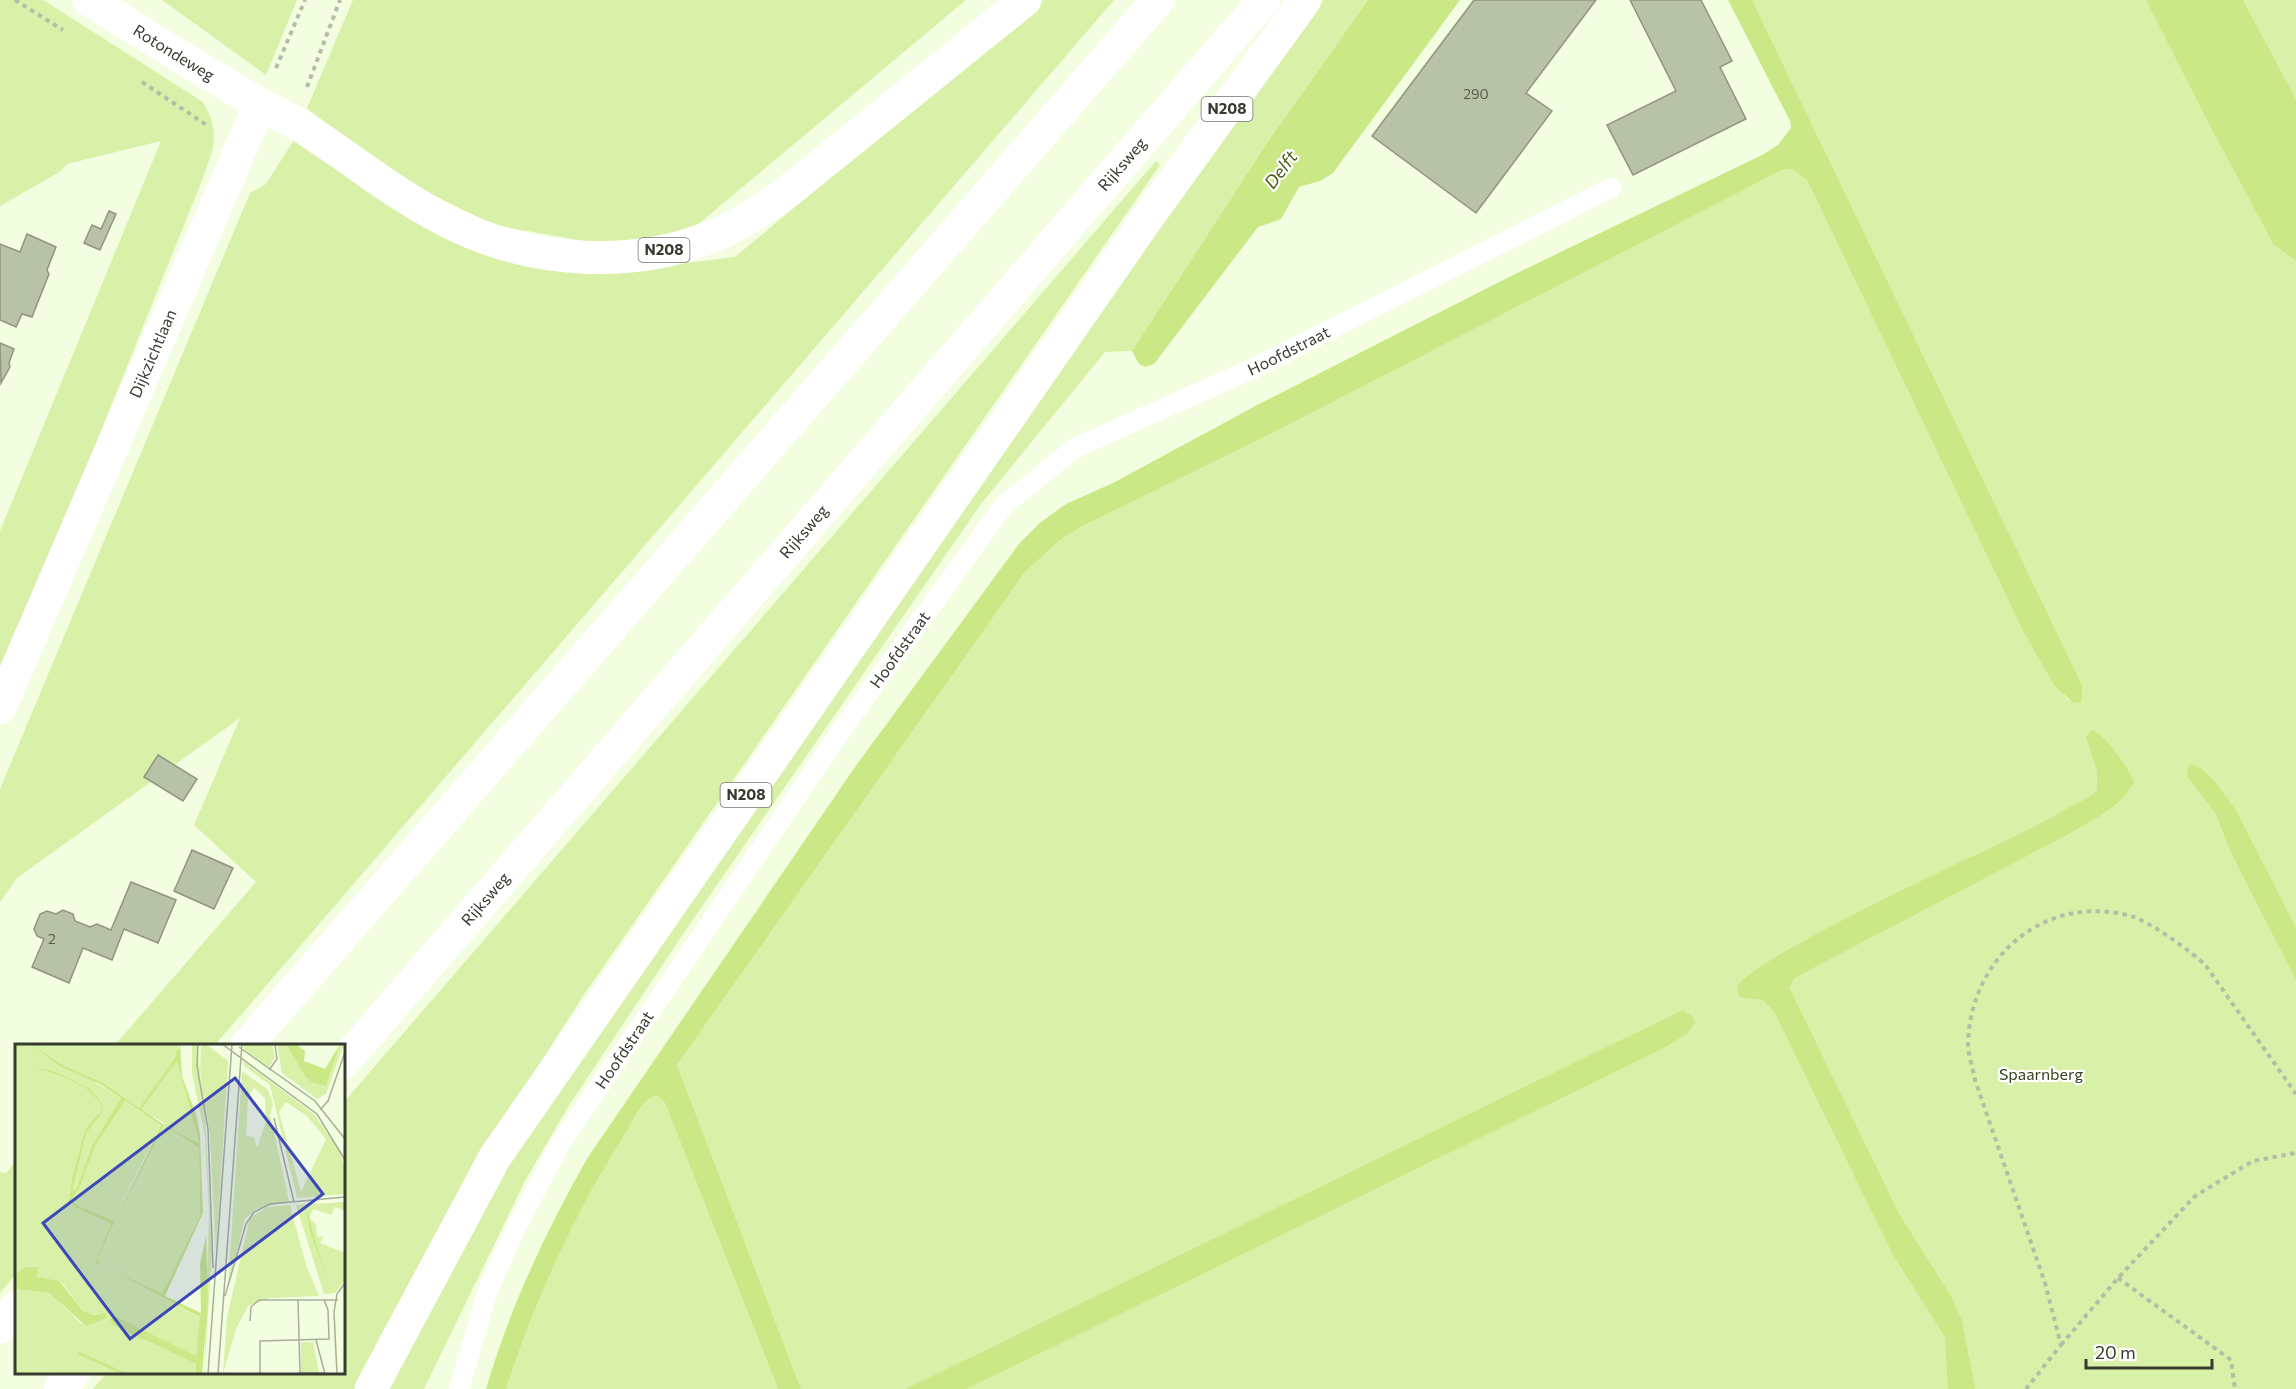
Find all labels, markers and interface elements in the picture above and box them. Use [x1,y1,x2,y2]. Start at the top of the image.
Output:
street label: Rotondeweg [130,20,219,84]
house number: 290 [1463,85,1489,102]
road number: N208 [1202,97,1252,121]
street label: Rijksweg [1093,133,1150,194]
water label: Delft [1259,146,1302,193]
road number: N208 [638,238,690,262]
street label: Dijkzichtlaan [125,306,180,400]
street label: Hoofdstraat [1244,321,1333,379]
street label: Rijksweg [775,500,832,562]
street label: Hoofdstraat [865,607,934,691]
road number: N208 [720,783,771,807]
street label: Rijksweg [457,868,514,929]
house number: 2 [48,930,56,947]
street label: Hoofdstraat [591,1007,657,1092]
inset map [15,1044,345,1374]
park label: Spaarnberg [1999,1064,2083,1083]
scale bar [2086,1332,2212,1370]
text: 20 m [2095,1341,2136,1363]

